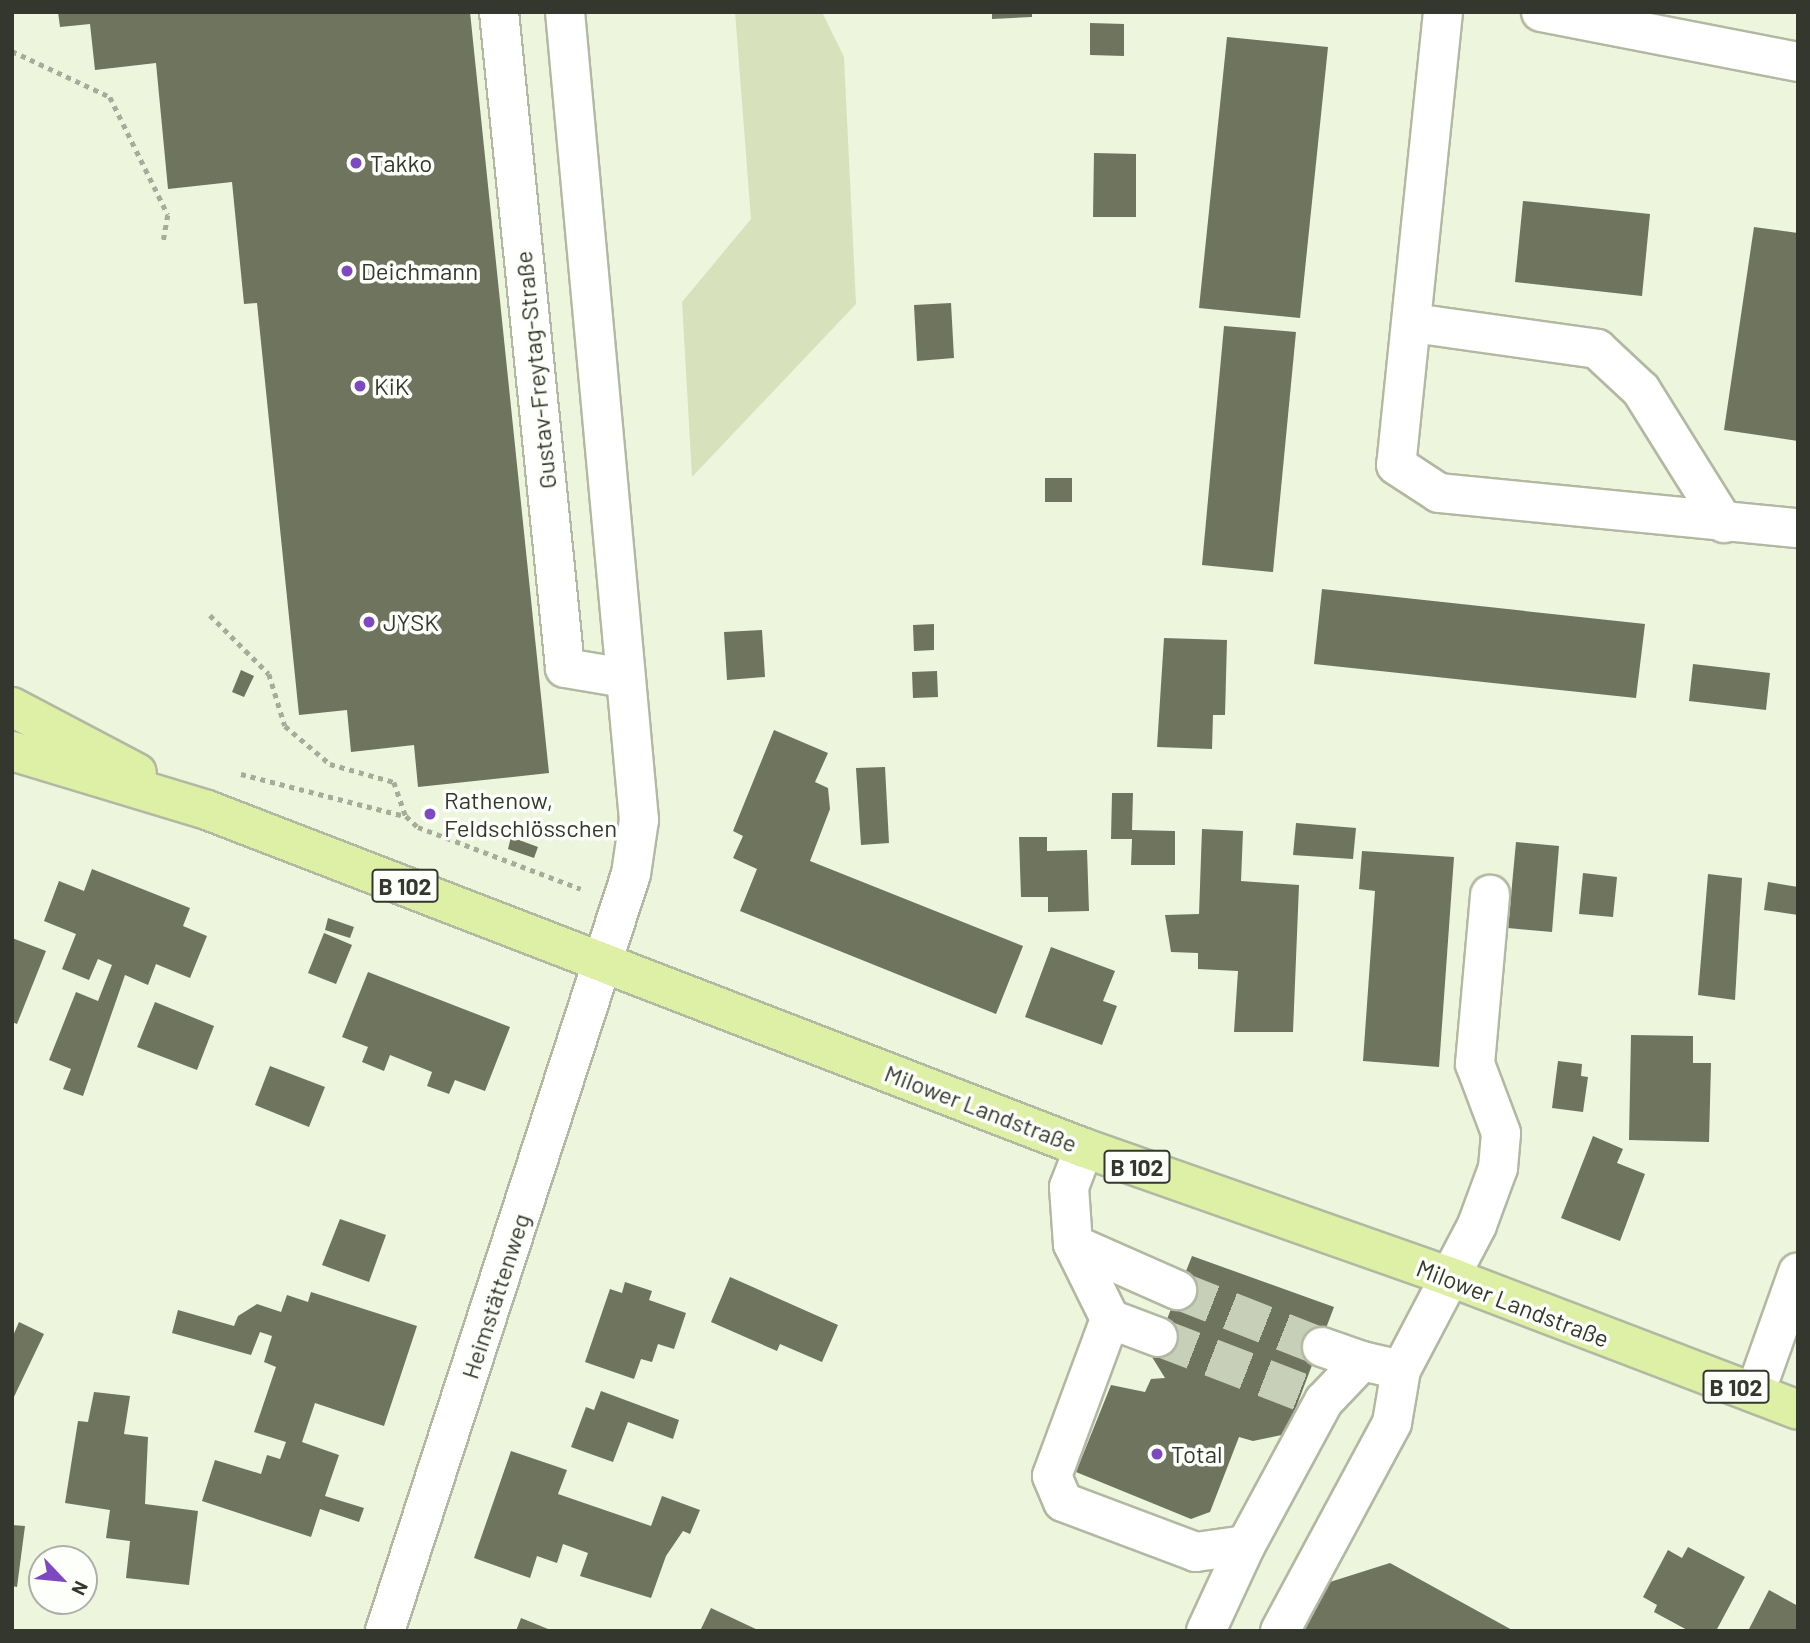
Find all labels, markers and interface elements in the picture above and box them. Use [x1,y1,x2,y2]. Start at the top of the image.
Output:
place label: Takko [370,149,432,177]
marker: Takko [348,155,364,171]
street label: Gustav-Freytag-Straße [508,250,562,490]
place label: Deichmann [361,257,478,285]
marker: Deichmann [339,263,355,279]
place label: KiK [374,372,409,400]
marker: KiK [352,378,368,394]
place label: JYSK [383,608,439,636]
marker: JYSK [361,614,377,630]
place label: Rathenow, Feldschlösschen [444,786,617,842]
marker: Rathenow, Feldschlösschen [422,806,438,822]
road number: B 102 [370,866,440,906]
street label: Milower Landstraße [881,1058,1081,1158]
road number: B 102 [1102,1148,1172,1186]
street label: Heimstättenweg [455,1210,535,1382]
street label: Milower Landstraße [1413,1253,1613,1353]
road number: B 102 [1701,1368,1771,1406]
place label: Total [1171,1440,1222,1468]
marker: Total [1149,1446,1165,1462]
north arrow [28,1545,98,1615]
text: N [67,1578,94,1599]

